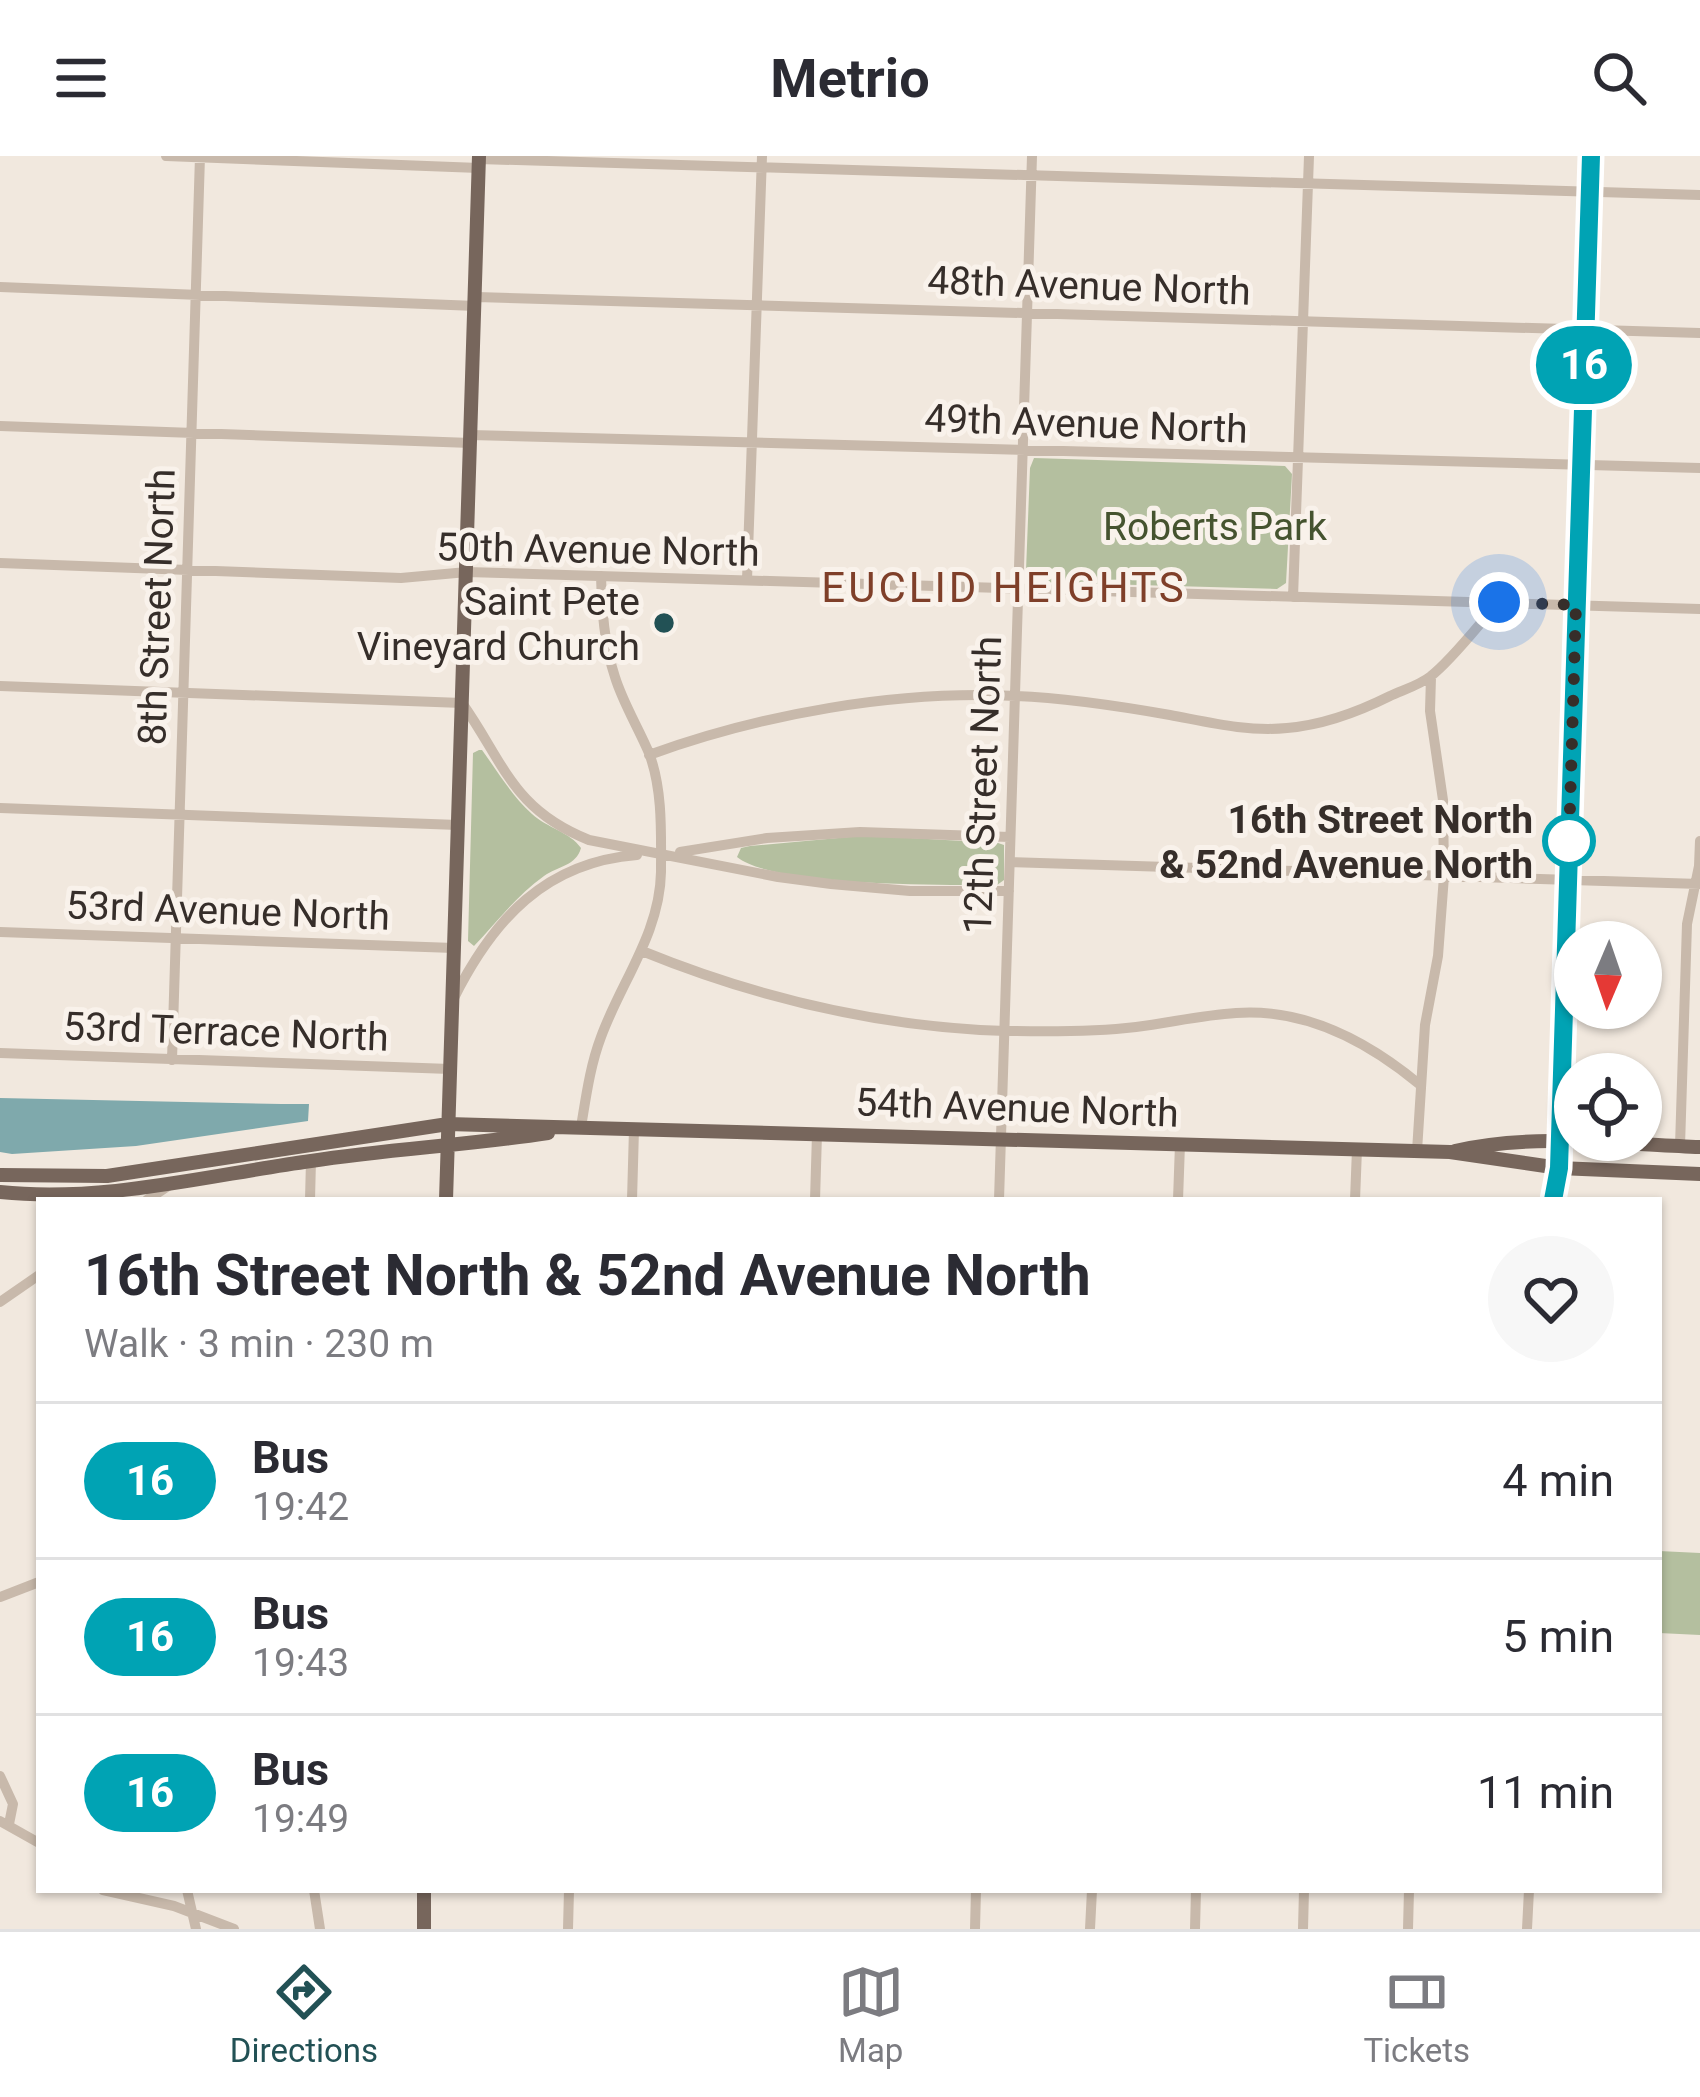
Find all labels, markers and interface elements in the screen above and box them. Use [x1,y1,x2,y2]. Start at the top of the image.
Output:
icon: menu [48,45,114,111]
icon: search [1586,45,1652,111]
text: Metrio [770,47,930,110]
street label: 48th Avenue North [927,257,1251,315]
line badge: 16 [1530,326,1638,404]
text: 16 [1560,340,1608,389]
street label: 49th Avenue North [924,395,1248,453]
street label: 8th Street North [129,468,185,746]
park label: Roberts Park [1103,504,1327,550]
street label: 50th Avenue North [436,524,760,576]
district label: EUCLID HEIGHTS [821,563,1187,612]
your location [1469,572,1529,632]
place label: Saint Pete Vineyard Church [357,579,640,670]
marker: Saint Pete Vineyard Church [651,610,677,636]
street label: 12th Street North [955,635,1011,935]
place label: 16th Street North & 52nd Avenue North [1159,797,1533,888]
marker: 16th Street North & 52nd Avenue North [1544,816,1594,866]
street label: 53rd Avenue North [65,882,391,940]
north arrow [1554,921,1662,1029]
map controls [1554,921,1662,1161]
street label: 53rd Terrace North [62,1003,390,1061]
button: locate [1554,1053,1662,1161]
street label: 54th Avenue North [855,1079,1179,1137]
button: heart [1488,1236,1614,1362]
text: 16th Street North & 52nd Avenue North [84,1242,1091,1309]
text: Walk · 3 min · 230 m [84,1321,434,1367]
text: Bus [252,1431,329,1484]
text: 4 min [1502,1454,1614,1507]
text: 16 [126,1456,174,1505]
text: 19:42 [252,1484,349,1530]
text: Bus [252,1587,329,1640]
text: 5 min [1502,1610,1614,1663]
text: 16 [126,1612,174,1661]
text: 19:43 [252,1640,349,1686]
text: Bus [252,1743,329,1796]
text: 11 min [1477,1766,1614,1819]
text: 16 [126,1768,174,1817]
text: 19:49 [252,1796,349,1842]
tab: Directions [230,1959,378,2070]
tab: Map [838,1959,904,2070]
tab: Tickets [1363,1959,1470,2070]

